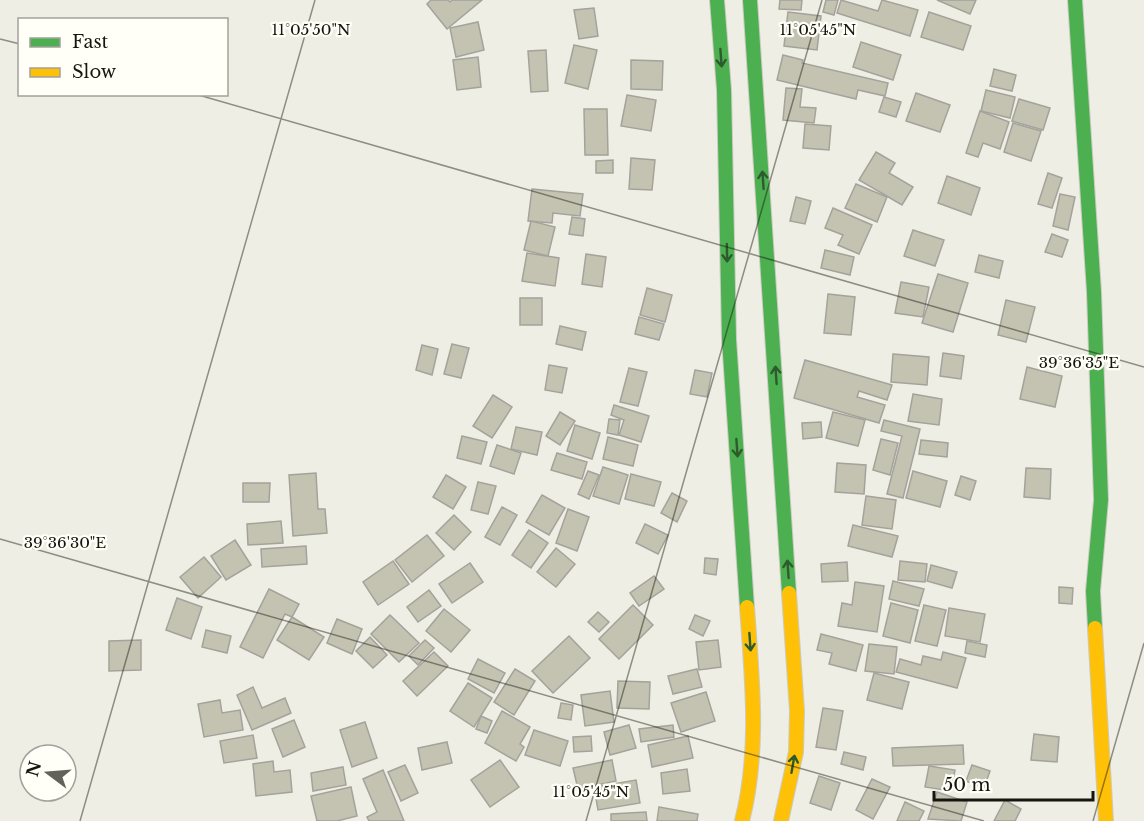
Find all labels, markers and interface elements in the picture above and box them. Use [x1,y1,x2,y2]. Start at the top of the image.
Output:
legend [18,18,228,96]
text: 11°05'50"N [272,20,350,39]
text: 11°05'45"N [780,20,856,39]
text: Fast [72,31,109,53]
one-way arrow [716,48,727,68]
text: Slow [72,61,117,83]
one-way arrow [757,171,768,191]
one-way arrow [722,243,733,263]
text: 39°36'35"E [1039,353,1119,372]
one-way arrow [770,365,781,385]
one-way arrow [732,437,743,457]
text: 39°36'30"E [24,533,106,552]
one-way arrow [782,560,793,580]
one-way arrow [745,632,756,652]
north arrow [18,743,78,803]
one-way arrow [788,755,799,774]
text: N [22,759,45,779]
scale bar [934,764,1093,802]
text: 50 m [943,774,991,796]
text: 11°05'45"N [553,782,629,801]

